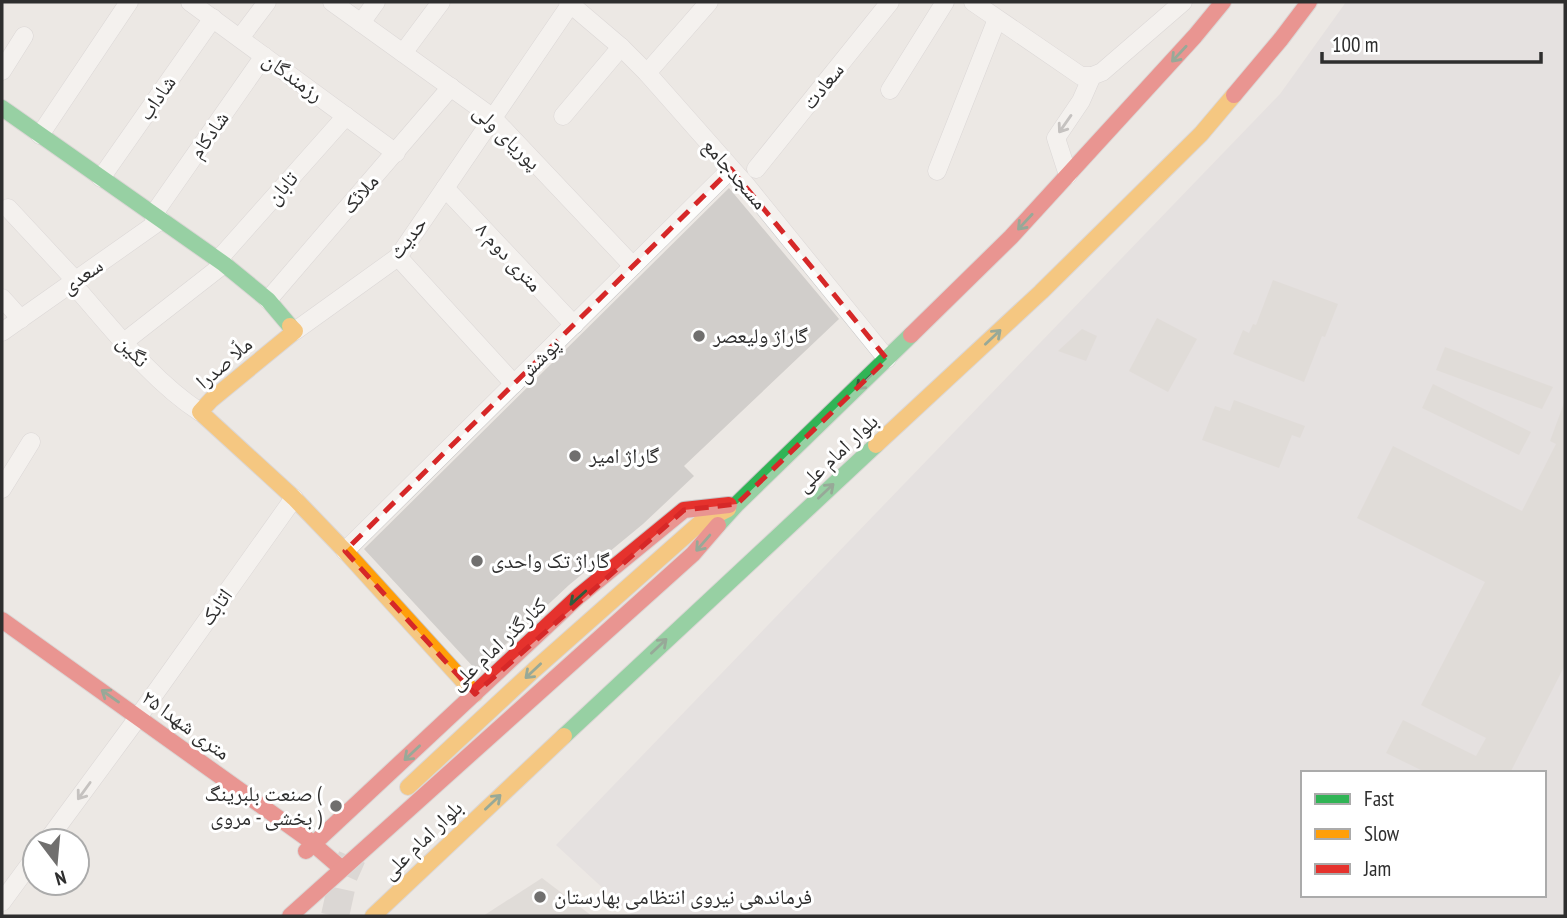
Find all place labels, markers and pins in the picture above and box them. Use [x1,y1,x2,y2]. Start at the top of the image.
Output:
place label: گاراژ ولیعصر [712,322,808,349]
marker: گاراژ ولیعصر [691,328,707,344]
place label: گاراژ امیر [588,442,660,469]
marker: گاراژ امیر [567,448,583,464]
place label: گاراژ تک واحدی [491,547,610,574]
marker: گاراژ تک واحدی [469,553,485,569]
place label: صنعت بلبرینگ ( بخشی - مروی ) [205,780,322,831]
marker: صنعت بلبرینگ ( بخشی - مروی ) [328,798,344,814]
place label: فرماندهی نیروی انتظامی بهارستان [554,883,812,910]
marker: فرماندهی نیروی انتظامی بهارستان [532,889,548,905]

